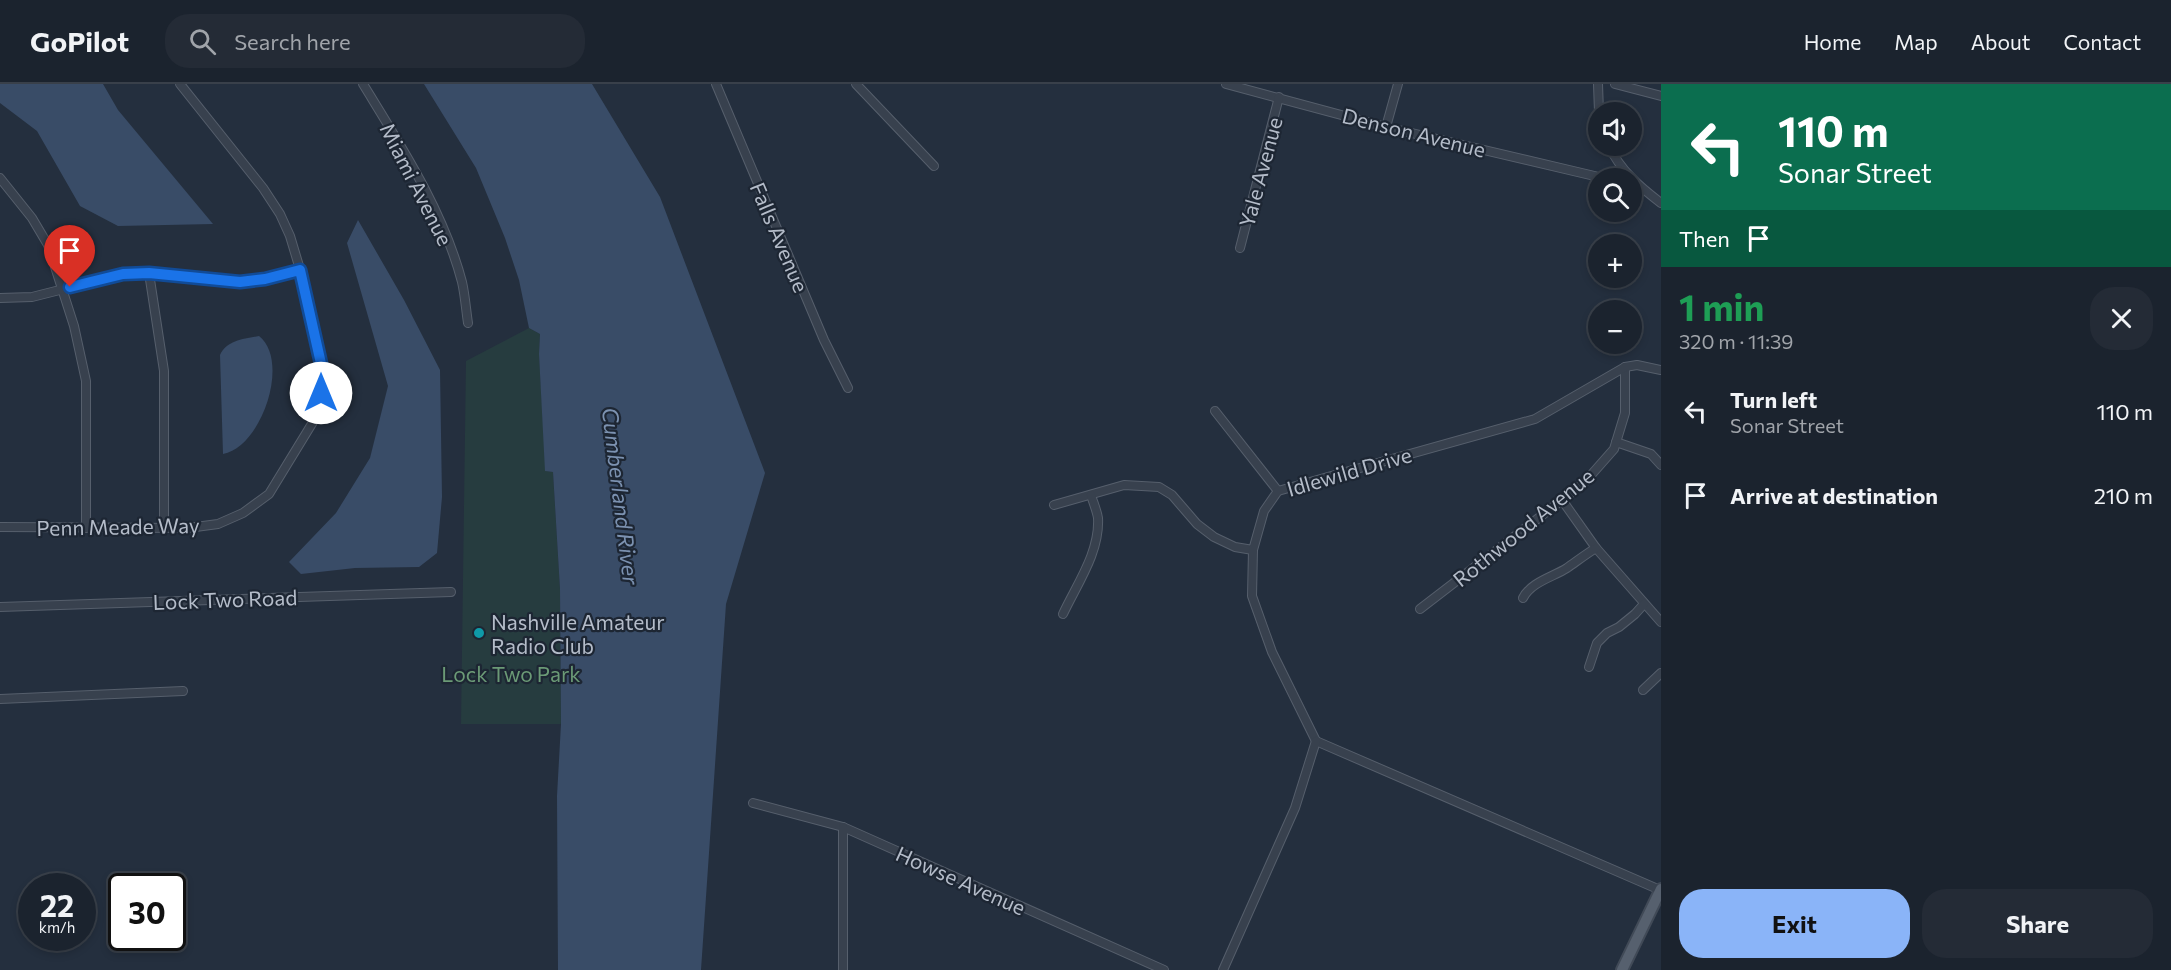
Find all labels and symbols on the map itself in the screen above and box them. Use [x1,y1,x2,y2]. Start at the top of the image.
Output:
street label: Denson Avenue [1340,102,1488,162]
street label: Yale Avenue [1233,114,1287,230]
street label: Miami Avenue [375,119,459,249]
street label: Falls Avenue [746,178,814,296]
pin [44,225,95,287]
position arrow [289,361,353,425]
water label: Cumberland River [597,406,645,587]
street label: Idlewild Drive [1284,441,1414,501]
street label: Rothwood Avenue [1448,463,1598,591]
street label: Penn Meade Way [36,512,200,540]
street label: Lock Two Road [152,584,298,614]
place label: Nashville Amateur Radio Club [491,609,665,658]
marker: Nashville Amateur Radio Club [472,626,486,640]
park label: Lock Two Park [441,661,581,686]
street label: Howse Avenue [892,840,1030,920]
speed limit sign: 30 [108,873,186,951]

